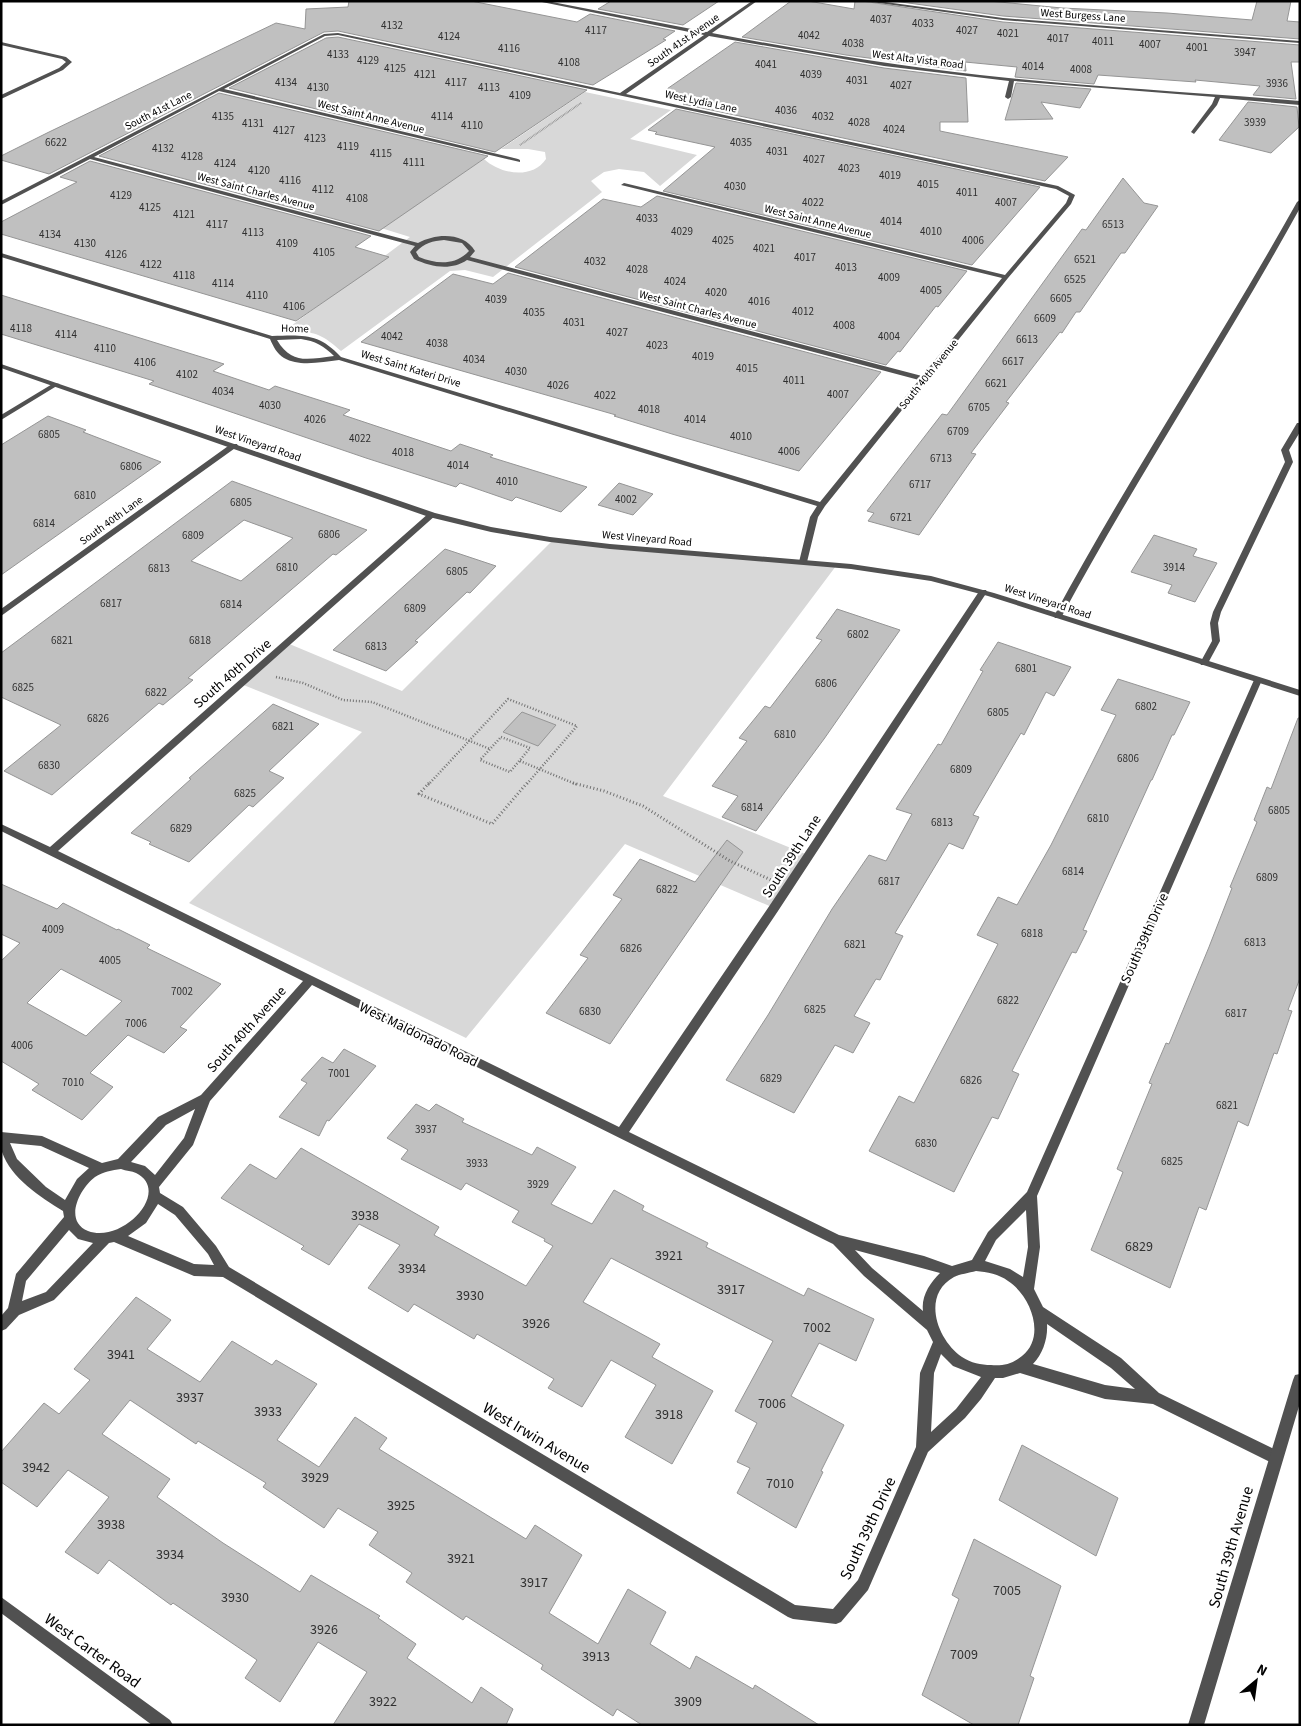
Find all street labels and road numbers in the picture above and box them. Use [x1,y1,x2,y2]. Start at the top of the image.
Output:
street label: West Burgess Lane [1040,5,1127,26]
street label: South 41st Avenue [644,10,723,71]
street label: West Alta Vista Road [871,46,965,73]
street label: South 41st Lane [122,87,195,134]
street label: West Lydia Lane [663,87,739,117]
street label: West Saint Anne Avenue [316,96,427,137]
street label: West Saint Charles Avenue [195,169,317,215]
street label: West Saint Anne Avenue [763,201,874,242]
street label: West Saint Charles Avenue [637,287,759,333]
street label: Home [281,321,310,336]
street label: South 40th Avenue [895,336,962,413]
street label: West Saint Kateri Drive [359,346,463,391]
street label: West Vineyard Road [213,422,303,465]
street label: South 40th Lane [77,492,146,548]
street label: West Vineyard Road [601,527,693,550]
street label: West Vineyard Road [1003,580,1093,623]
street label: South 40th Drive [189,634,276,713]
street label: South 39th Lane [757,811,826,902]
street label: South 39th Drive [1116,890,1174,987]
street label: South 40th Avenue [202,982,291,1077]
street label: West Maldonado Road [356,997,481,1072]
street label: West Irwin Avenue [478,1397,595,1479]
street label: South 39th Drive [834,1473,901,1583]
street label: South 39th Avenue [1203,1484,1259,1611]
street label: West Carter Road [40,1608,145,1693]

